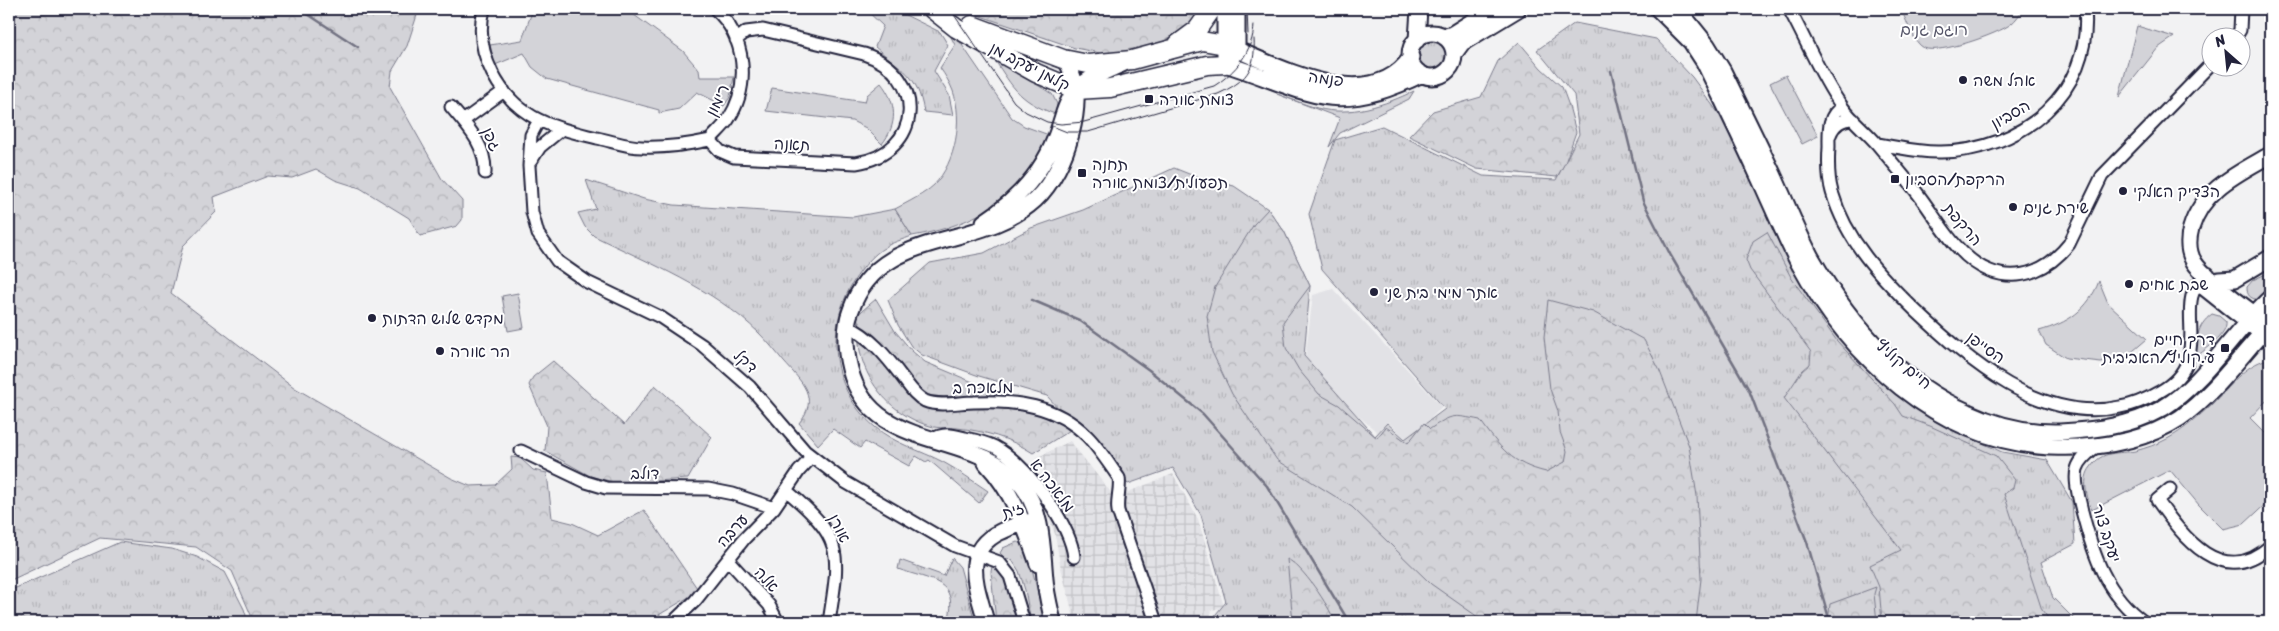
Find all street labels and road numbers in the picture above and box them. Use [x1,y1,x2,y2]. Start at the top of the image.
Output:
street label: קלמן יעקב מן [984,34,1075,99]
street label: פנמה [1306,62,1346,95]
street label: רימון [697,79,738,121]
street label: הסביון [1985,91,2036,138]
street label: גפן [473,122,510,156]
street label: תאנה [773,129,811,160]
street label: הרקפת [1935,195,1990,253]
street label: הסייפן [1960,323,2011,371]
street label: חיים קוליץ [1869,332,1939,397]
street label: דקל [726,342,765,381]
street label: מלאכה ב [952,372,1014,403]
street label: מלאכה א [1022,452,1083,519]
street label: דולב [631,459,660,488]
street label: זית [997,493,1028,528]
street label: יעקב צור [2083,500,2130,566]
street label: ערבה [709,507,756,554]
street label: אורן [820,509,859,548]
street label: אלה [747,559,787,599]

